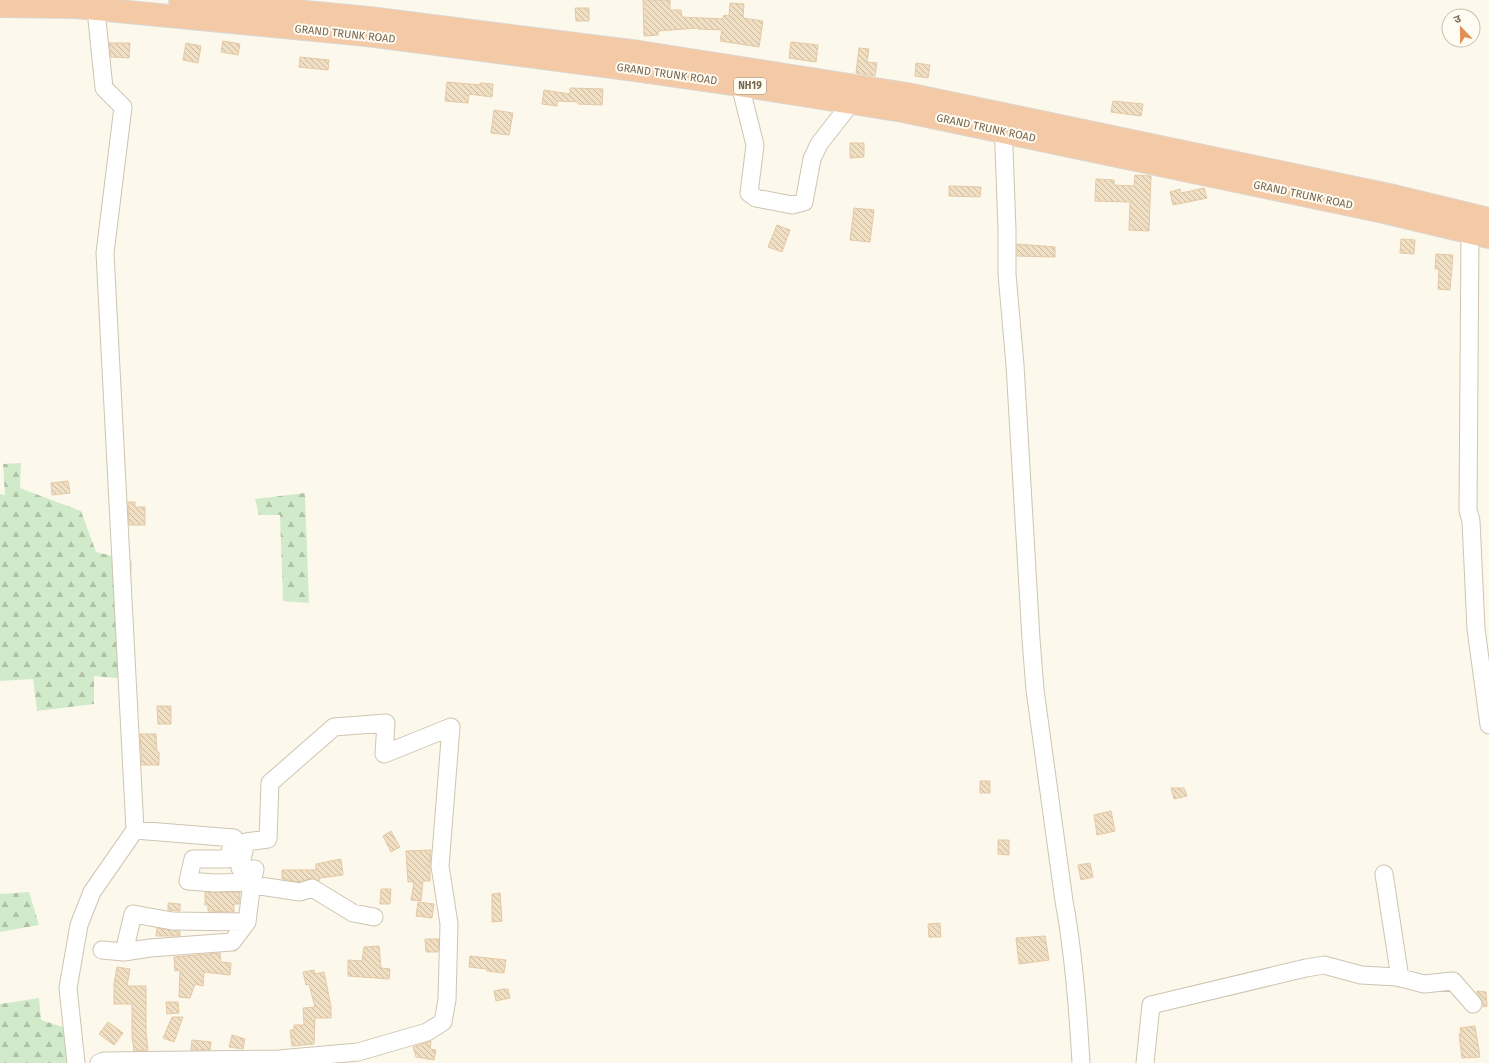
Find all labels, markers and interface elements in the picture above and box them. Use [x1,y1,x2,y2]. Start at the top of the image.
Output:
north arrow [1441,8,1481,48]
text: उ [1452,12,1463,26]
street label: GRAND TRUNK ROAD [294,22,396,46]
street label: GRAND TRUNK ROAD [616,61,718,87]
road number: NH19 [734,78,766,94]
street label: GRAND TRUNK ROAD [935,111,1037,145]
street label: GRAND TRUNK ROAD [1252,178,1354,212]

